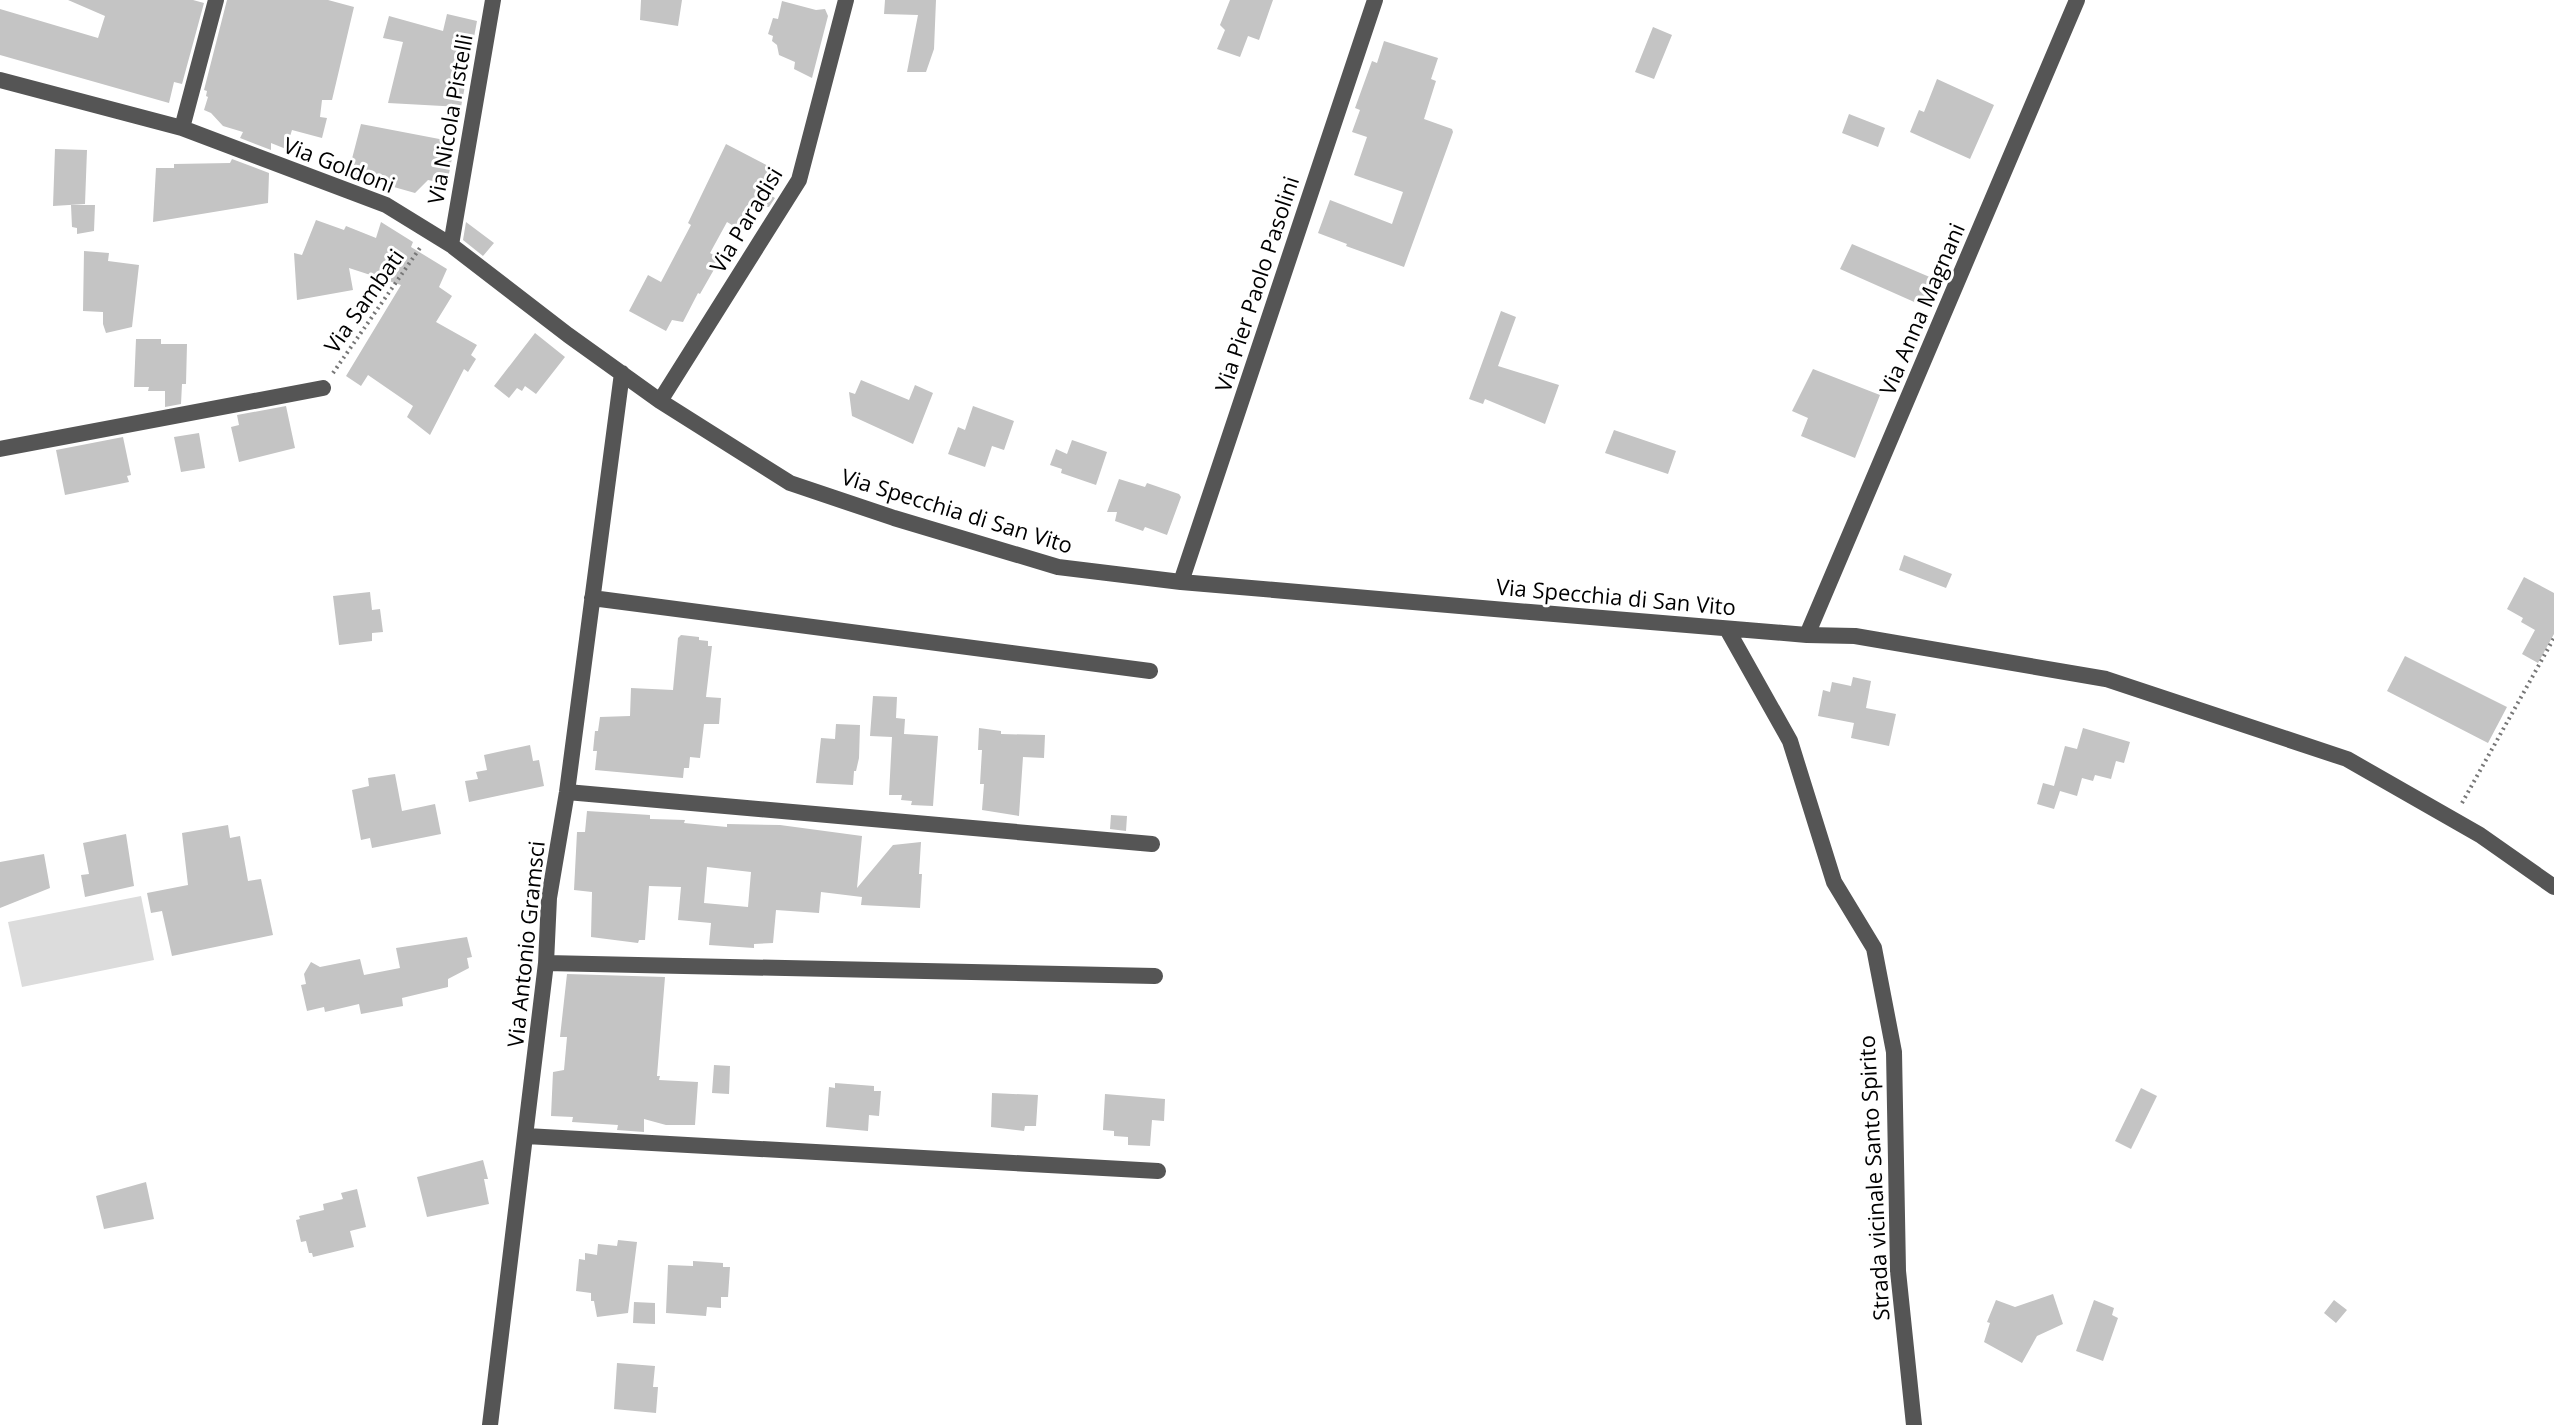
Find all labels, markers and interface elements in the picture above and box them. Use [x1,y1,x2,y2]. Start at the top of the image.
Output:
street label: Via Nicola Pistelli [419,31,479,206]
street label: Via Goldoni [279,129,399,199]
street label: Via Paradisi [702,161,788,278]
street label: Via Pier Paolo Pasolini [1207,172,1305,395]
street label: Via Anna Magnani [1871,218,1971,399]
street label: Via Sambati [316,243,410,358]
street label: Via Specchia di San Vito [838,461,1077,560]
street label: Via Specchia di San Vito [1495,571,1737,621]
street label: Via Antonio Gramsci [499,839,551,1049]
street label: Strada vicinale Santo Spirito [1851,1035,1895,1322]

